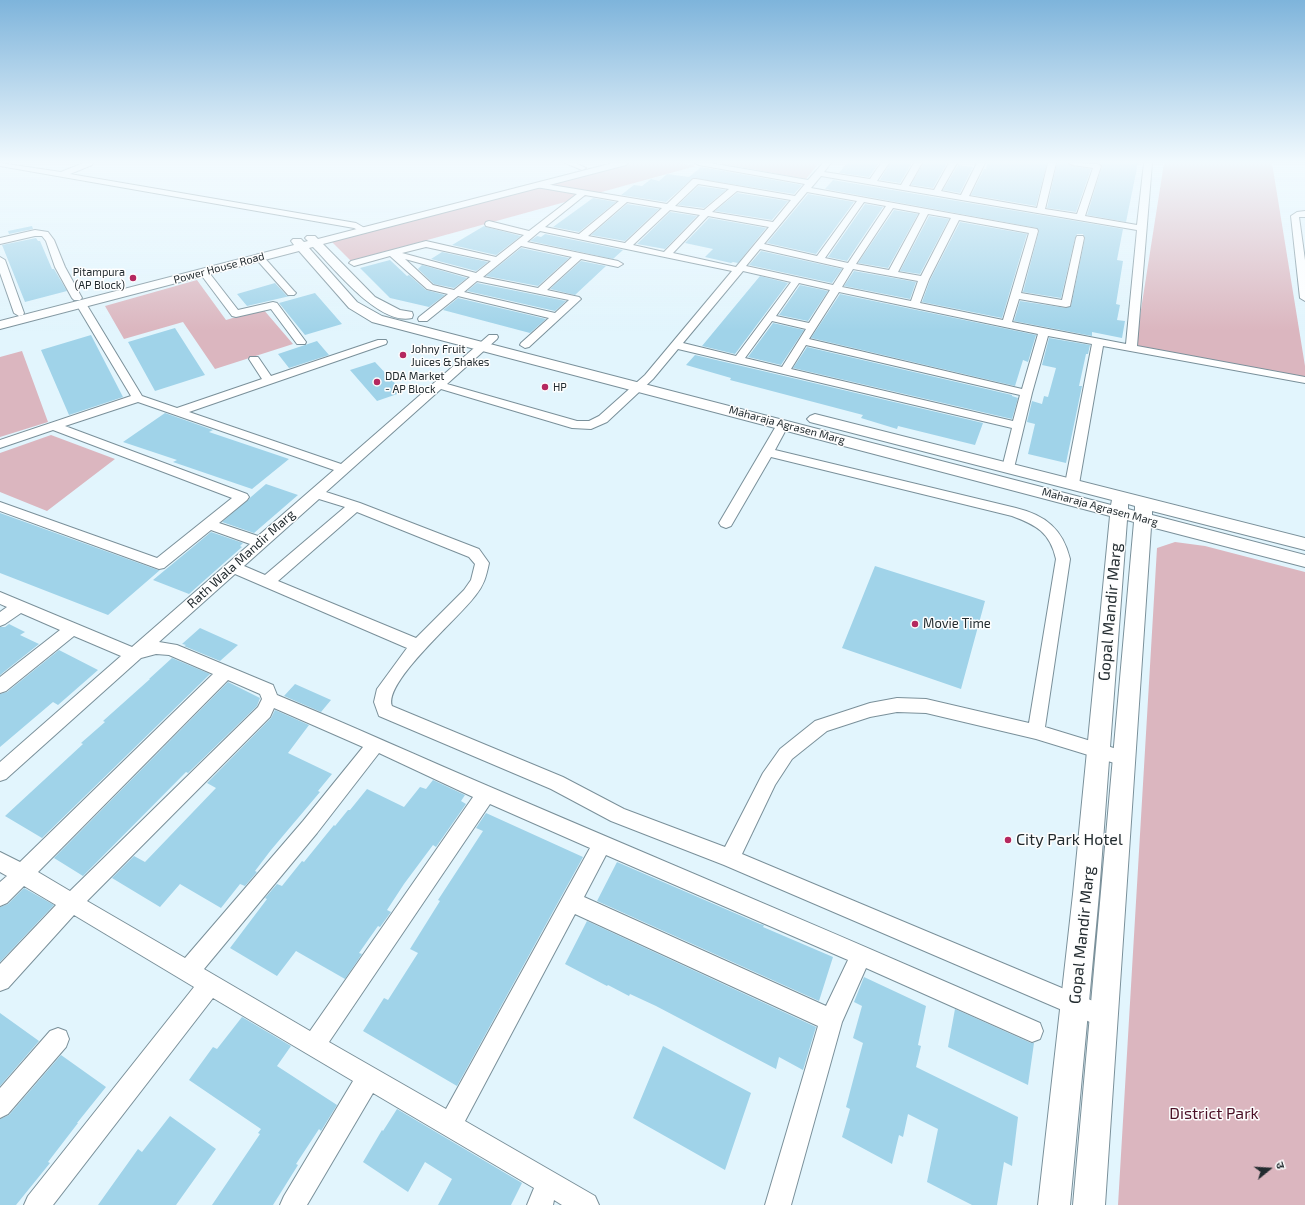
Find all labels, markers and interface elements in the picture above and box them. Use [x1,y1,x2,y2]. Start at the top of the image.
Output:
street label: Power House Road [172,250,266,286]
place label: Pitampura (AP Block) [73,265,125,291]
marker: Pitampura (AP Block) [128,273,138,283]
place label: Johny Fruit Juices & Shakes [411,342,489,368]
marker: Johny Fruit Juices & Shakes [398,350,408,360]
place label: DDA Market - AP Block [385,369,444,395]
marker: DDA Market - AP Block [372,377,382,387]
place label: HP [553,380,567,394]
marker: HP [540,382,550,392]
street label: Maharaja Agrasen Marg [727,403,847,447]
street label: Maharaja Agrasen Marg [1040,485,1160,529]
street label: Rath Wala Mandir Marg [184,506,298,612]
street label: Gopal Mandir Marg [1094,542,1126,682]
place label: Movie Time [923,616,991,632]
marker: Movie Time [910,619,920,629]
place label: City Park Hotel [1016,830,1123,850]
marker: City Park Hotel [1003,835,1013,845]
street label: Gopal Mandir Marg [1065,865,1099,1005]
park label: District Park [1169,1104,1259,1124]
north arrow [1249,1149,1289,1189]
text: उ [1274,1160,1288,1170]

